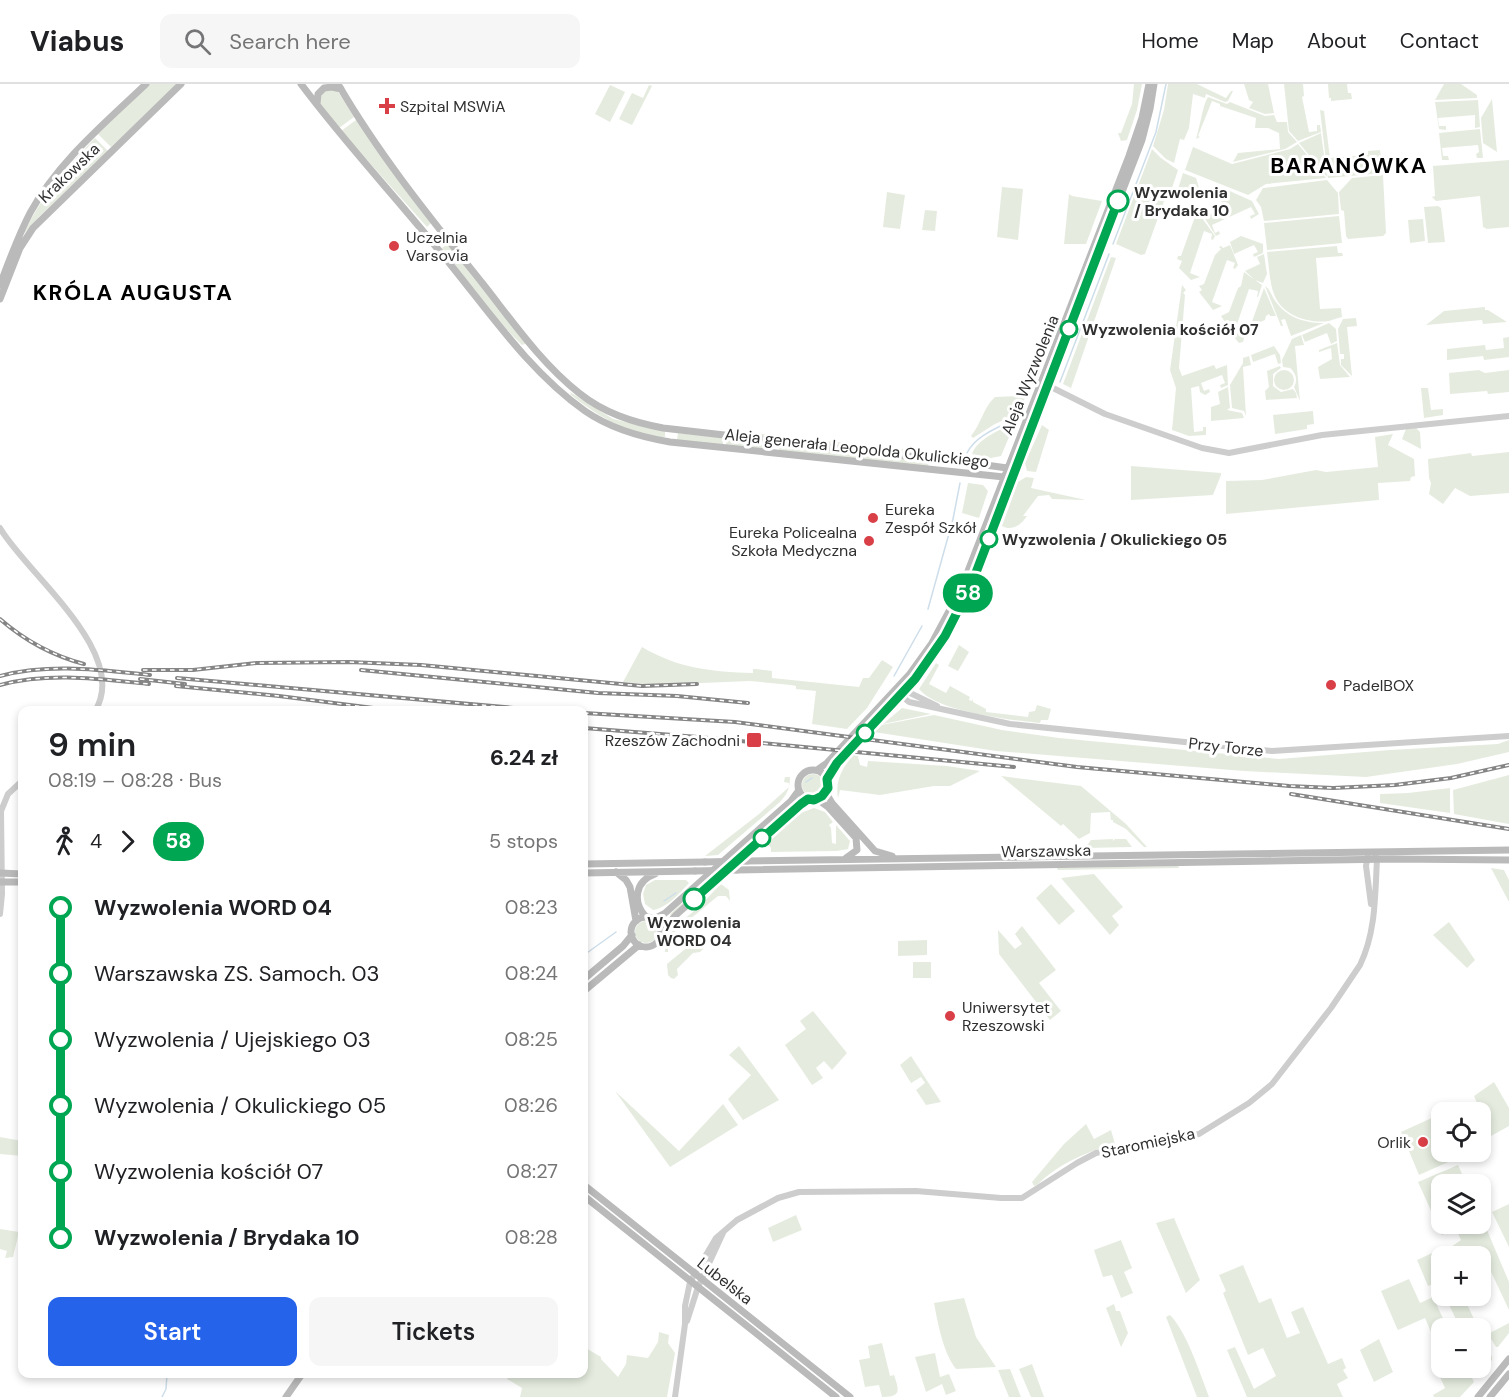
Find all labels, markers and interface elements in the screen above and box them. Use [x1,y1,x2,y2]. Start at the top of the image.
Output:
search box [160,14,580,68]
text: Viabus [30,23,124,60]
icon: search [181,25,214,58]
text: Search here [229,27,351,56]
text: Home [1141,27,1199,55]
text: Map [1232,27,1274,55]
text: About [1307,27,1367,55]
text: Contact [1400,27,1479,55]
place label: Szpital MSWiA [400,96,506,117]
marker: Szpital MSWiA [378,97,396,115]
street label: Krakowska [34,138,104,208]
district label: BARANÓWKA [1270,151,1428,180]
place label: Wyzwolenia / Brydaka 10 [1134,182,1229,221]
marker: Wyzwolenia / Brydaka 10 [1107,190,1129,212]
place label: Uczelnia Varsovia [406,227,469,266]
marker: Uczelnia Varsovia [387,239,401,253]
district label: KRÓLA AUGUSTA [33,278,233,307]
street label: Aleja Wyzwolenia [996,312,1064,438]
place label: Wyzwolenia kościół 07 [1082,319,1259,340]
marker: Wyzwolenia kościół 07 [1060,320,1078,338]
street label: Aleja generała Leopolda Okulickiego [724,424,990,472]
place label: Eureka Zespół Szkół [885,499,976,538]
marker: Eureka Zespół Szkół [866,511,880,525]
place label: Eureka Policealna Szkoła Medyczna [729,522,857,561]
place label: Wyzwolenia / Okulickiego 05 [1002,529,1227,550]
marker: Wyzwolenia / Okulickiego 05 [980,530,998,548]
marker: Eureka Policealna Szkoła Medyczna [862,534,876,548]
line badge: 58 [941,574,995,612]
text: 58 [955,579,981,607]
place label: PadelBOX [1343,675,1415,696]
marker: PadelBOX [1324,678,1338,692]
text: 9 min [48,723,136,766]
unlabelled marker [856,724,874,742]
place label: Rzeszów Zachodni [605,730,740,751]
marker: Rzeszów Zachodni [745,731,763,749]
street label: Przy Torze [1188,733,1264,761]
text: 6.24 zł [490,743,558,772]
text: 08:19 – 08:28 · Bus [48,767,222,793]
icon: walk [48,825,81,858]
icon: forward [111,825,144,858]
text: 58 [165,827,192,855]
text: 4 [90,828,102,854]
text: 5 stops [489,828,558,854]
unlabelled marker [753,829,771,847]
street label: Warszawska [1001,840,1091,862]
marker: Wyzwolenia WORD 04 [683,888,705,910]
text: Wyzwolenia WORD 04 [94,893,332,922]
text: 08:23 [505,894,558,920]
place label: Wyzwolenia WORD 04 [647,912,741,951]
text: Warszawska ZS. Samoch. 03 [94,959,380,988]
text: 08:24 [505,960,558,986]
place label: Uniwersytet Rzeszowski [962,997,1050,1036]
marker: Uniwersytet Rzeszowski [943,1009,957,1023]
text: Wyzwolenia / Ujejskiego 03 [94,1025,371,1054]
text: 08:25 [504,1026,558,1052]
text: Wyzwolenia / Okulickiego 05 [94,1091,386,1120]
text: 08:26 [504,1092,558,1118]
map controls [1431,1102,1491,1378]
button: locate [1431,1102,1491,1162]
street label: Staromiejska [1099,1123,1197,1163]
place label: Orlik [1377,1132,1411,1153]
marker: Orlik [1416,1135,1430,1149]
text: Wyzwolenia kościół 07 [94,1157,323,1186]
text: 08:27 [506,1158,558,1184]
button: layers [1431,1174,1491,1234]
text: Wyzwolenia / Brydaka 10 [94,1223,359,1252]
text: 08:28 [505,1224,558,1250]
button: + [1431,1246,1491,1306]
street label: Lubelska [693,1253,757,1309]
button: Start [48,1297,297,1366]
button: Tickets [309,1297,558,1366]
button: − [1431,1318,1491,1378]

